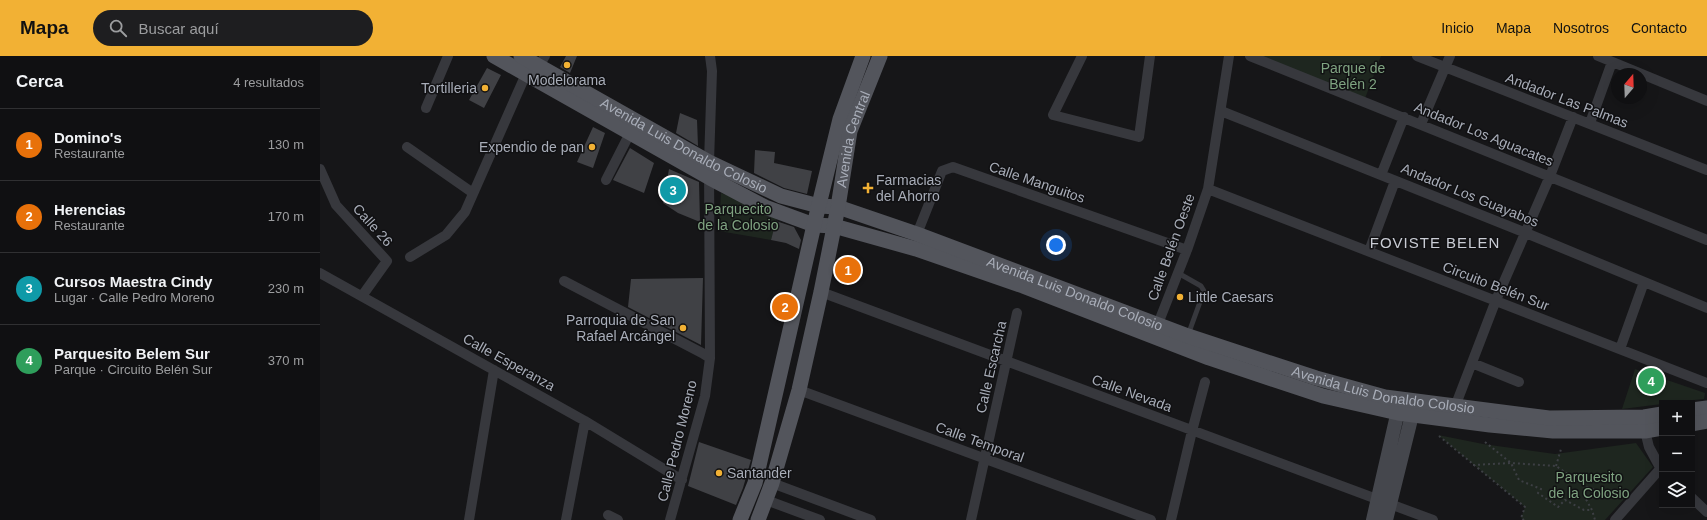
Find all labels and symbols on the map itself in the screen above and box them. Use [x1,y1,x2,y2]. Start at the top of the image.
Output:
marker: Modelorama [562,60,572,70]
park label: Parque de Belén 2 [1321,60,1386,92]
north arrow [1611,68,1647,104]
street label: Andador Las Palmas [1503,69,1631,131]
place label: Modelorama [528,72,606,88]
place label: Tortilleria [421,80,477,96]
marker: Tortilleria [480,83,490,93]
street label: Avenida Central [833,89,873,189]
street label: Avenida Luis Donaldo Colosio [598,95,770,196]
street label: Andador Los Aguacates [1412,99,1556,169]
place label: Expendio de pan [479,139,584,155]
marker: Expendio de pan [587,142,597,152]
street label: Calle Manguitos [987,158,1087,206]
street label: Andador Los Guayabos [1399,160,1541,230]
place label: Farmacias del Ahorro [876,172,941,204]
pin: 3 [660,175,686,205]
marker: Farmacias del Ahorro [863,183,873,193]
street label: Calle Belén Oeste [1144,191,1198,303]
street label: Calle 26 [350,201,396,250]
park label: Parquecito de la Colosio [698,201,779,233]
district label: FOVISTE BELEN [1370,234,1500,251]
your location [1046,235,1066,255]
street label: Avenida Luis Donaldo Colosio [985,253,1165,334]
pin: 1 [835,255,861,285]
street label: Circuito Belén Sur [1440,258,1552,314]
place label: Little Caesars [1188,289,1274,305]
pin: 2 [772,292,798,322]
marker: Little Caesars [1175,292,1185,302]
place label: Parroquia de San Rafael Arcángel [566,312,675,344]
street label: Calle Escarcha [973,319,1009,415]
marker: Parroquia de San Rafael Arcángel [678,323,688,333]
street label: Calle Esperanza [460,330,558,394]
street label: Avenida Luis Donaldo Colosio [1290,363,1476,416]
pin: 4 [1638,366,1664,396]
street label: Calle Nevada [1090,371,1174,415]
street label: Calle Pedro Moreno [654,378,700,503]
street label: Calle Temporal [934,419,1026,465]
place label: Santander [727,465,792,481]
marker: Santander [714,468,724,478]
park label: Parquesito de la Colosio [1549,469,1630,501]

